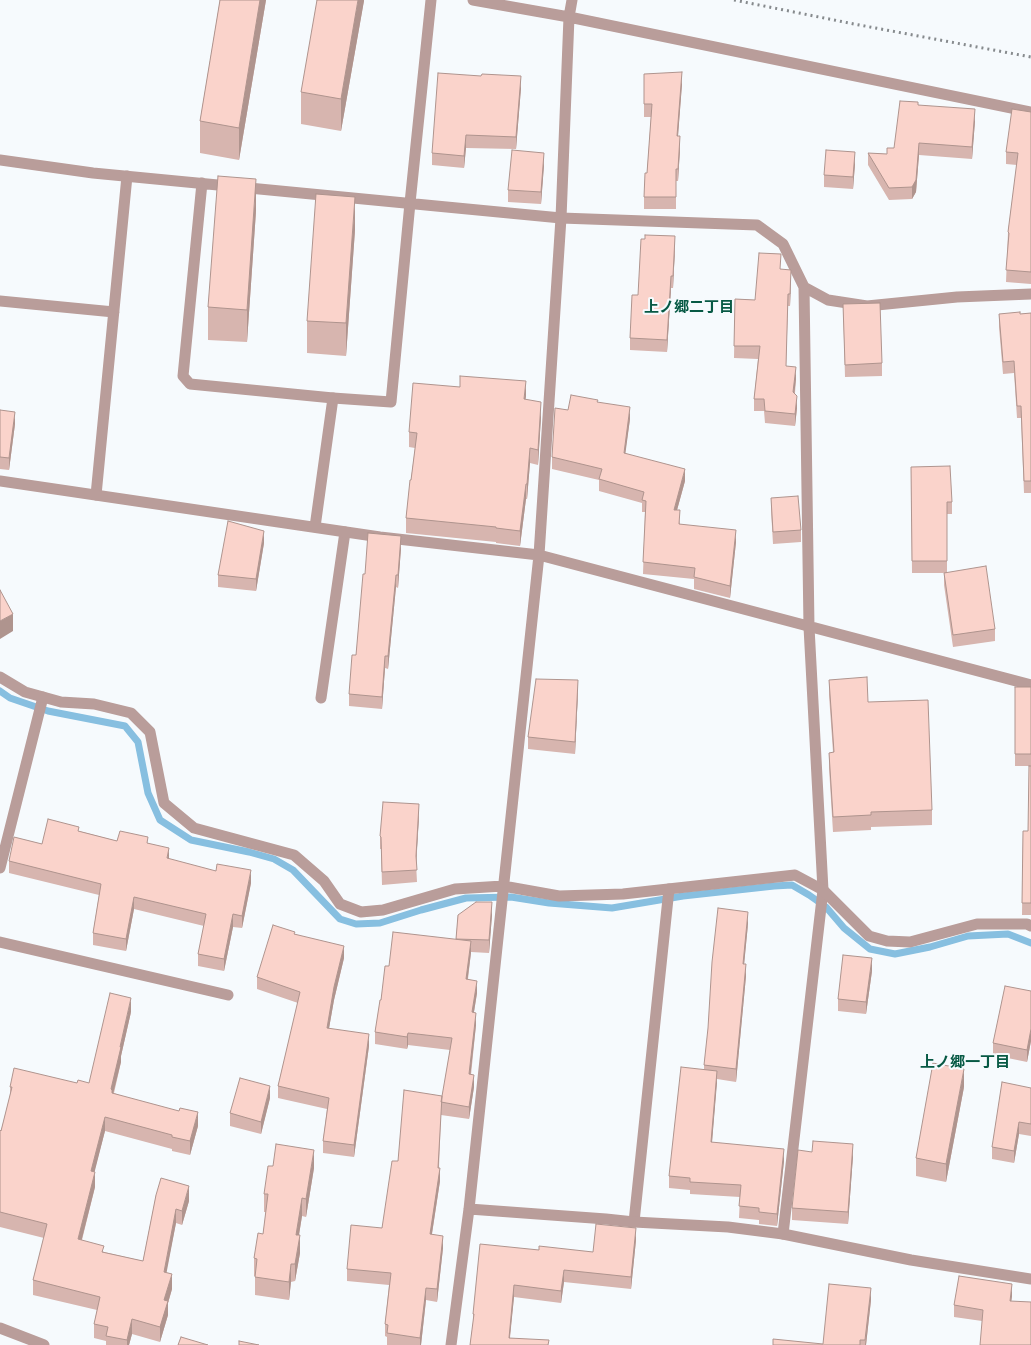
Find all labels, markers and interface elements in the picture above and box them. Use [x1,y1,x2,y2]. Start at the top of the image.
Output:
district label: 上ノ郷二丁目 [644,299,734,317]
district label: 上ノ郷一丁目 [920,1054,1010,1072]

